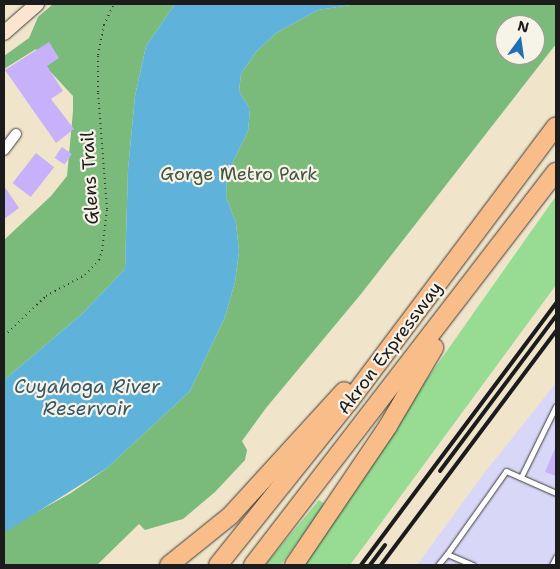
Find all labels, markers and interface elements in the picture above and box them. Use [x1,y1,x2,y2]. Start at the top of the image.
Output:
north arrow [495,15,545,65]
text: N [516,16,531,36]
street label: Glens Trail [77,131,103,225]
park label: Gorge Metro Park [160,163,318,185]
street label: Akron Expressway [333,277,447,419]
water label: Cuyahoga River Reservoir [14,376,160,420]

